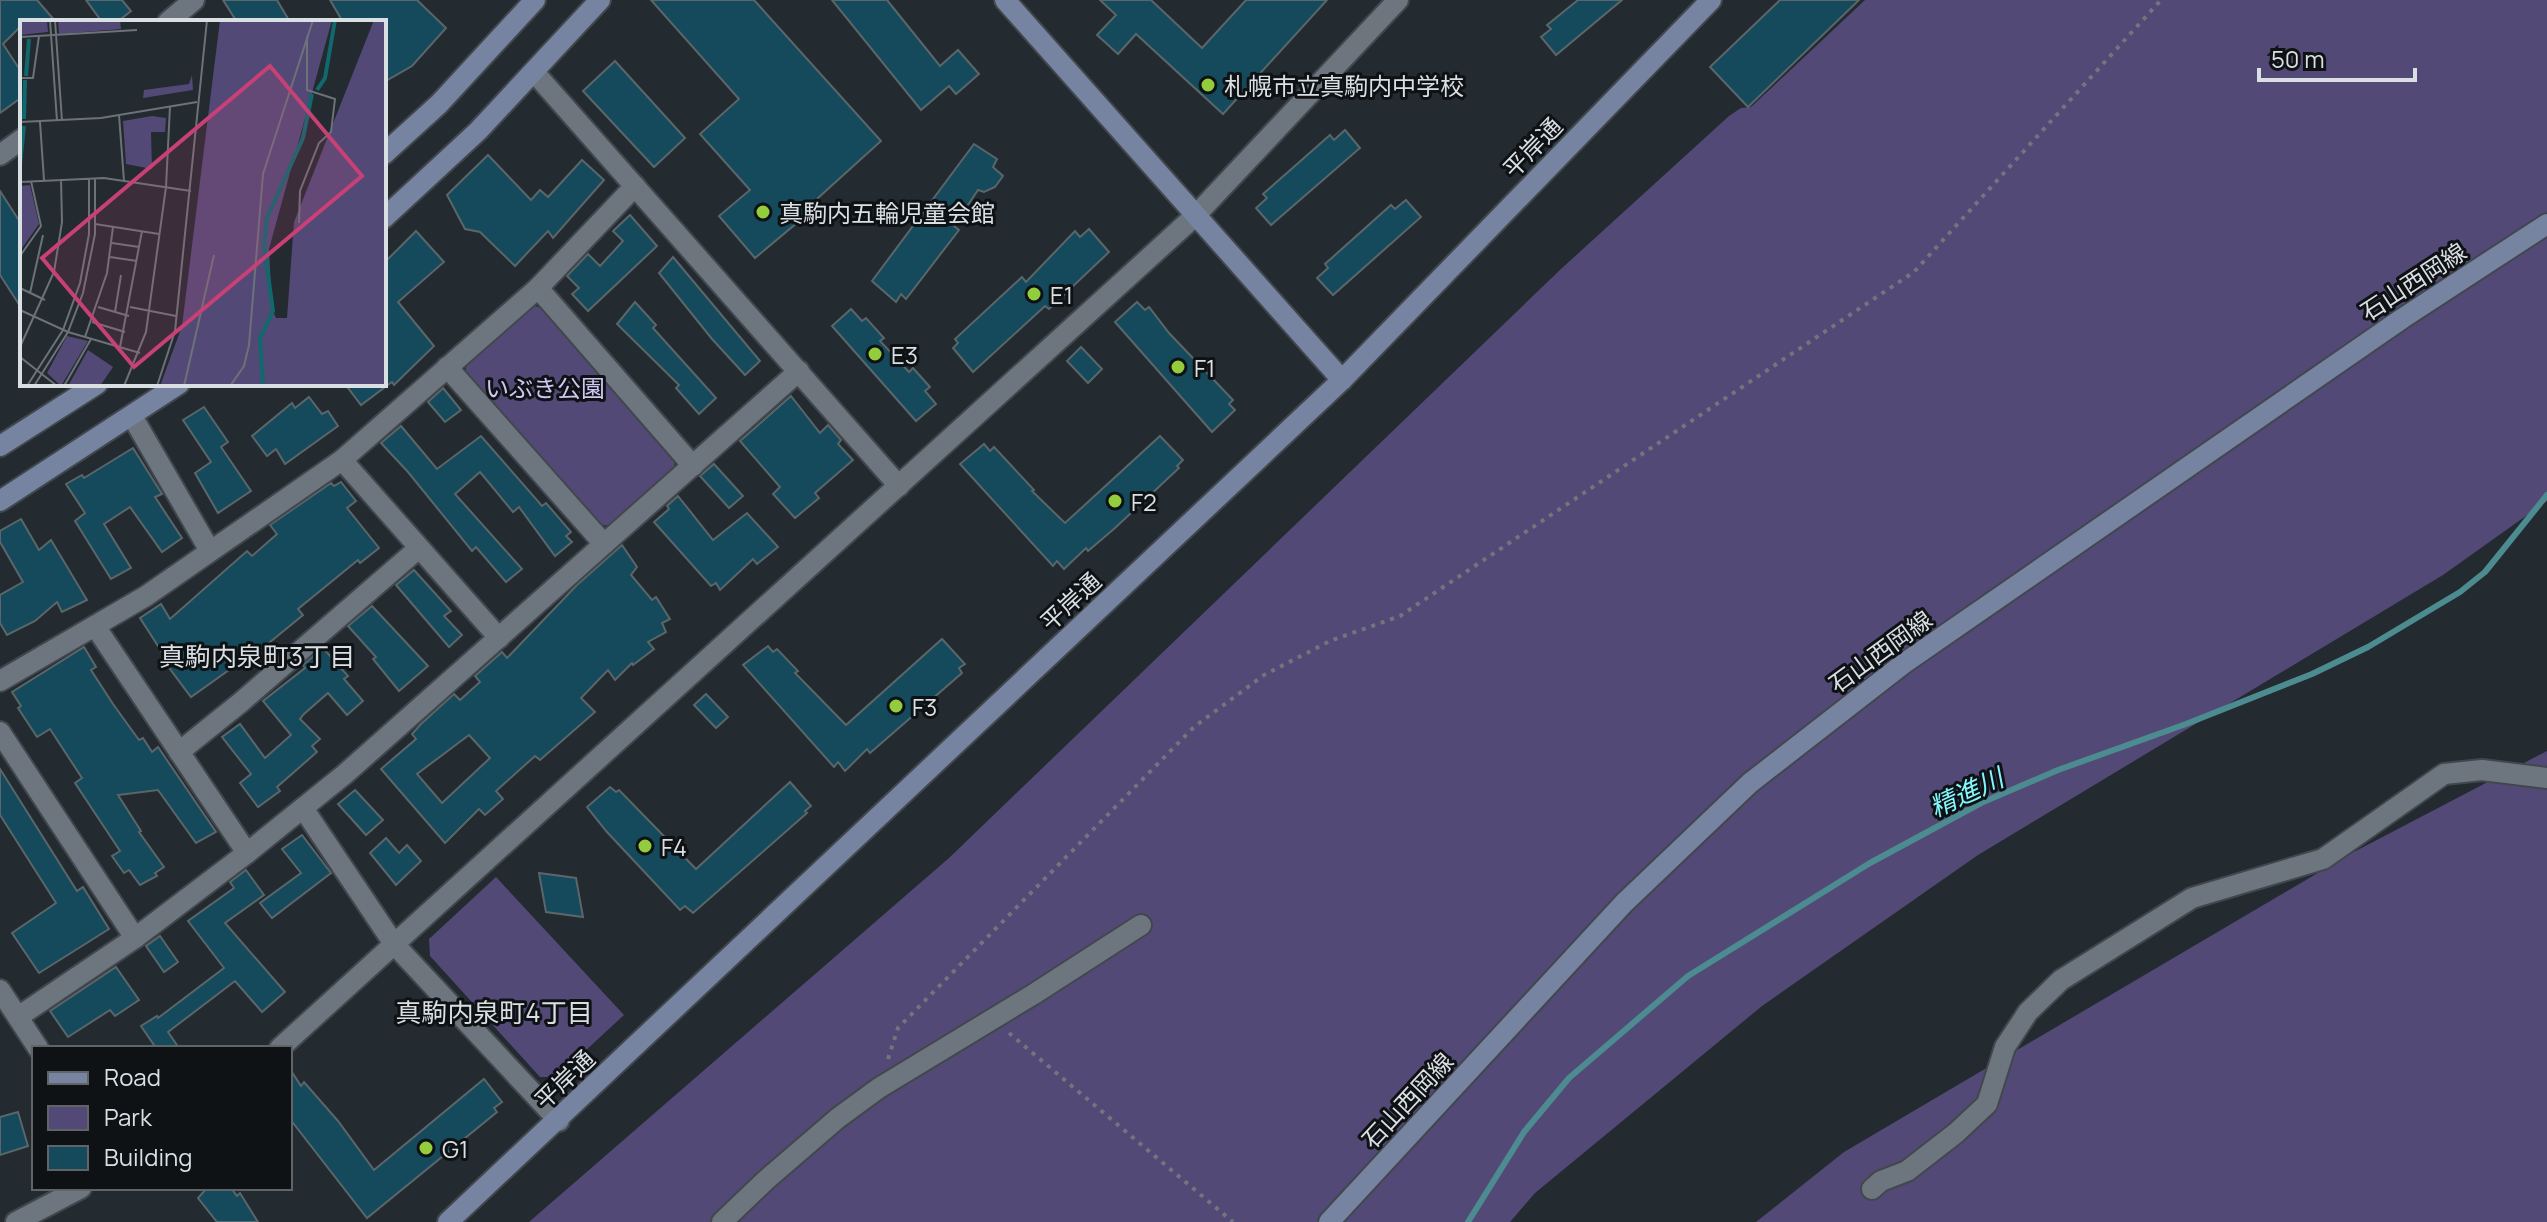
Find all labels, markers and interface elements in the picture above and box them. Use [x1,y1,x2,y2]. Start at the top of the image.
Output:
inset map [20,20,386,386]
scale bar [2259,32,2415,82]
text: 50 m [2271,42,2325,75]
place label: 札幌市立真駒内中学校 [1224,69,1464,102]
marker: 札幌市立真駒内中学校 [1199,76,1217,94]
street label: 平岸通 [1495,110,1569,184]
place label: 真駒内五輪児童会館 [779,196,995,229]
marker: 真駒内五輪児童会館 [754,203,772,221]
street label: 石山西岡線 [2354,234,2472,328]
place label: E1 [1050,278,1073,311]
marker: E1 [1025,285,1043,303]
place label: E3 [891,338,918,371]
marker: E3 [866,345,884,363]
place label: F1 [1194,351,1215,384]
marker: F1 [1169,358,1187,376]
park label: いぶき公園 [485,371,605,404]
place label: F2 [1131,485,1157,518]
marker: F2 [1106,492,1124,510]
street label: 平岸通 [1032,564,1108,638]
street label: 石山西岡線 [1822,602,1938,700]
district label: 真駒内泉町3丁目 [159,638,355,674]
place label: F3 [912,690,937,723]
marker: F3 [887,697,905,715]
water label: 精進川 [1923,758,2012,825]
place label: F4 [661,830,687,863]
marker: F4 [636,837,654,855]
district label: 真駒内泉町4丁目 [395,994,593,1030]
street label: 平岸通 [527,1042,601,1116]
street label: 石山西岡線 [1354,1045,1460,1155]
legend [32,1046,292,1190]
text: Road [104,1060,161,1093]
text: Park [104,1100,153,1133]
place label: G1 [442,1132,468,1165]
marker: G1 [417,1139,435,1157]
text: Building [104,1140,192,1173]

